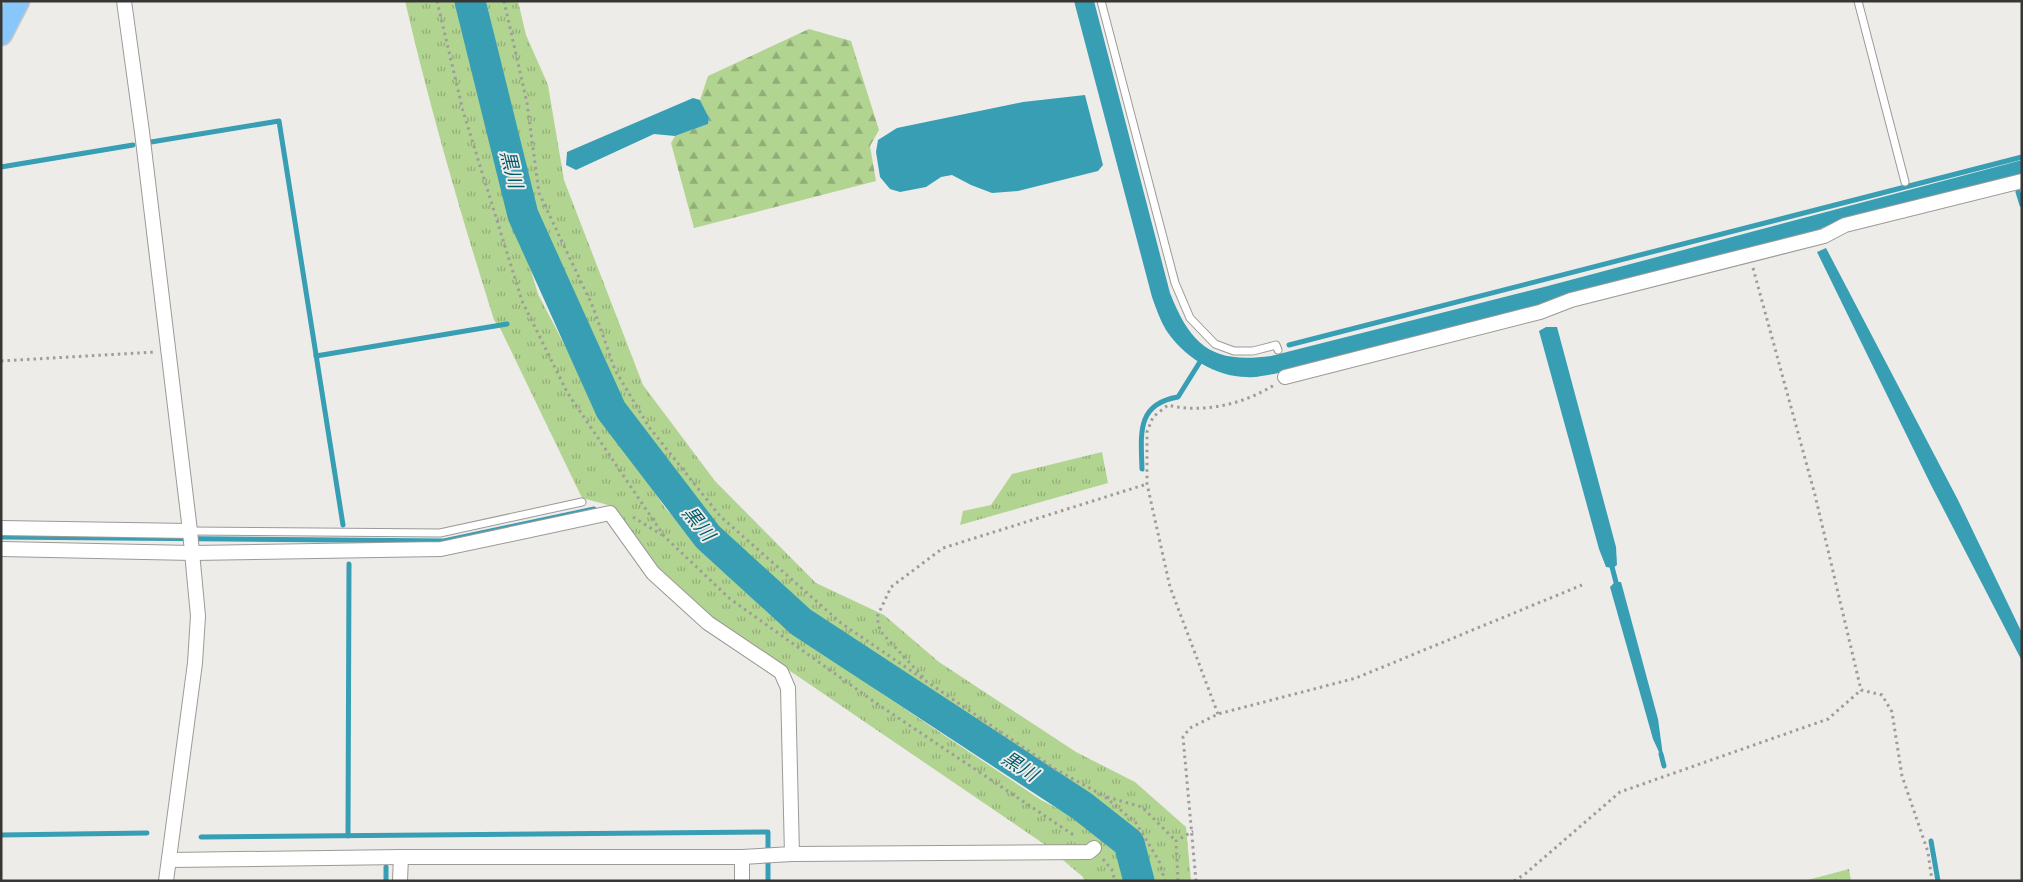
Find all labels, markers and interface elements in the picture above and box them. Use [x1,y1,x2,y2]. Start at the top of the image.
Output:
water label: 黒川 [497,148,529,192]
water label: 黒川 [678,501,722,546]
water label: 黒川 [998,746,1044,787]

